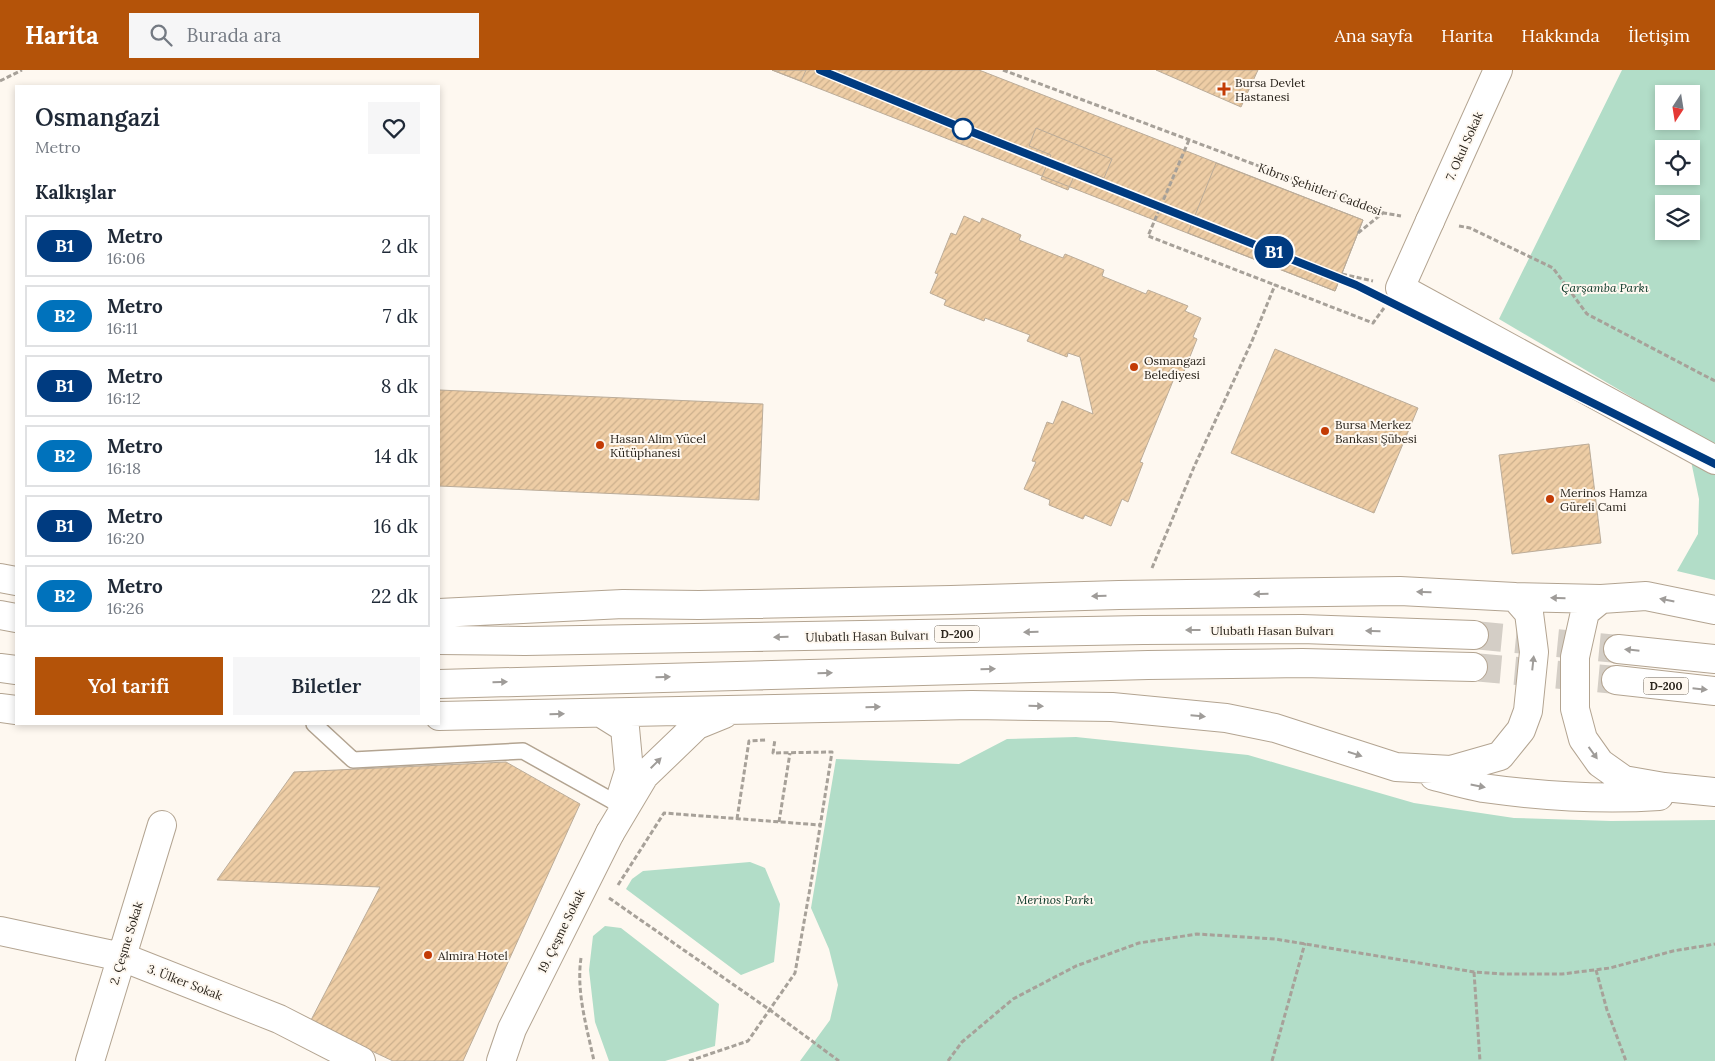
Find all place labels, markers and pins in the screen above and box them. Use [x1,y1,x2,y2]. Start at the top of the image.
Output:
place label: Bursa Devlet Hastanesi [1235,75,1306,104]
marker: Bursa Devlet Hastanesi [1217,82,1231,96]
unlabelled marker [952,118,974,140]
place label: Osmangazi Belediyesi [1144,353,1206,382]
marker: Osmangazi Belediyesi [1128,361,1140,373]
place label: Bursa Merkez Bankası Şübesi [1335,417,1417,446]
marker: Bursa Merkez Bankası Şübesi [1319,425,1331,437]
place label: Hasan Alim Yücel Kütüphanesi [610,431,706,460]
marker: Hasan Alim Yücel Kütüphanesi [594,439,606,451]
place label: Merinos Hamza Güreli Cami [1560,485,1648,514]
marker: Merinos Hamza Güreli Cami [1544,493,1556,505]
place label: Almira Hotel [437,948,508,963]
marker: Almira Hotel [422,949,434,961]

